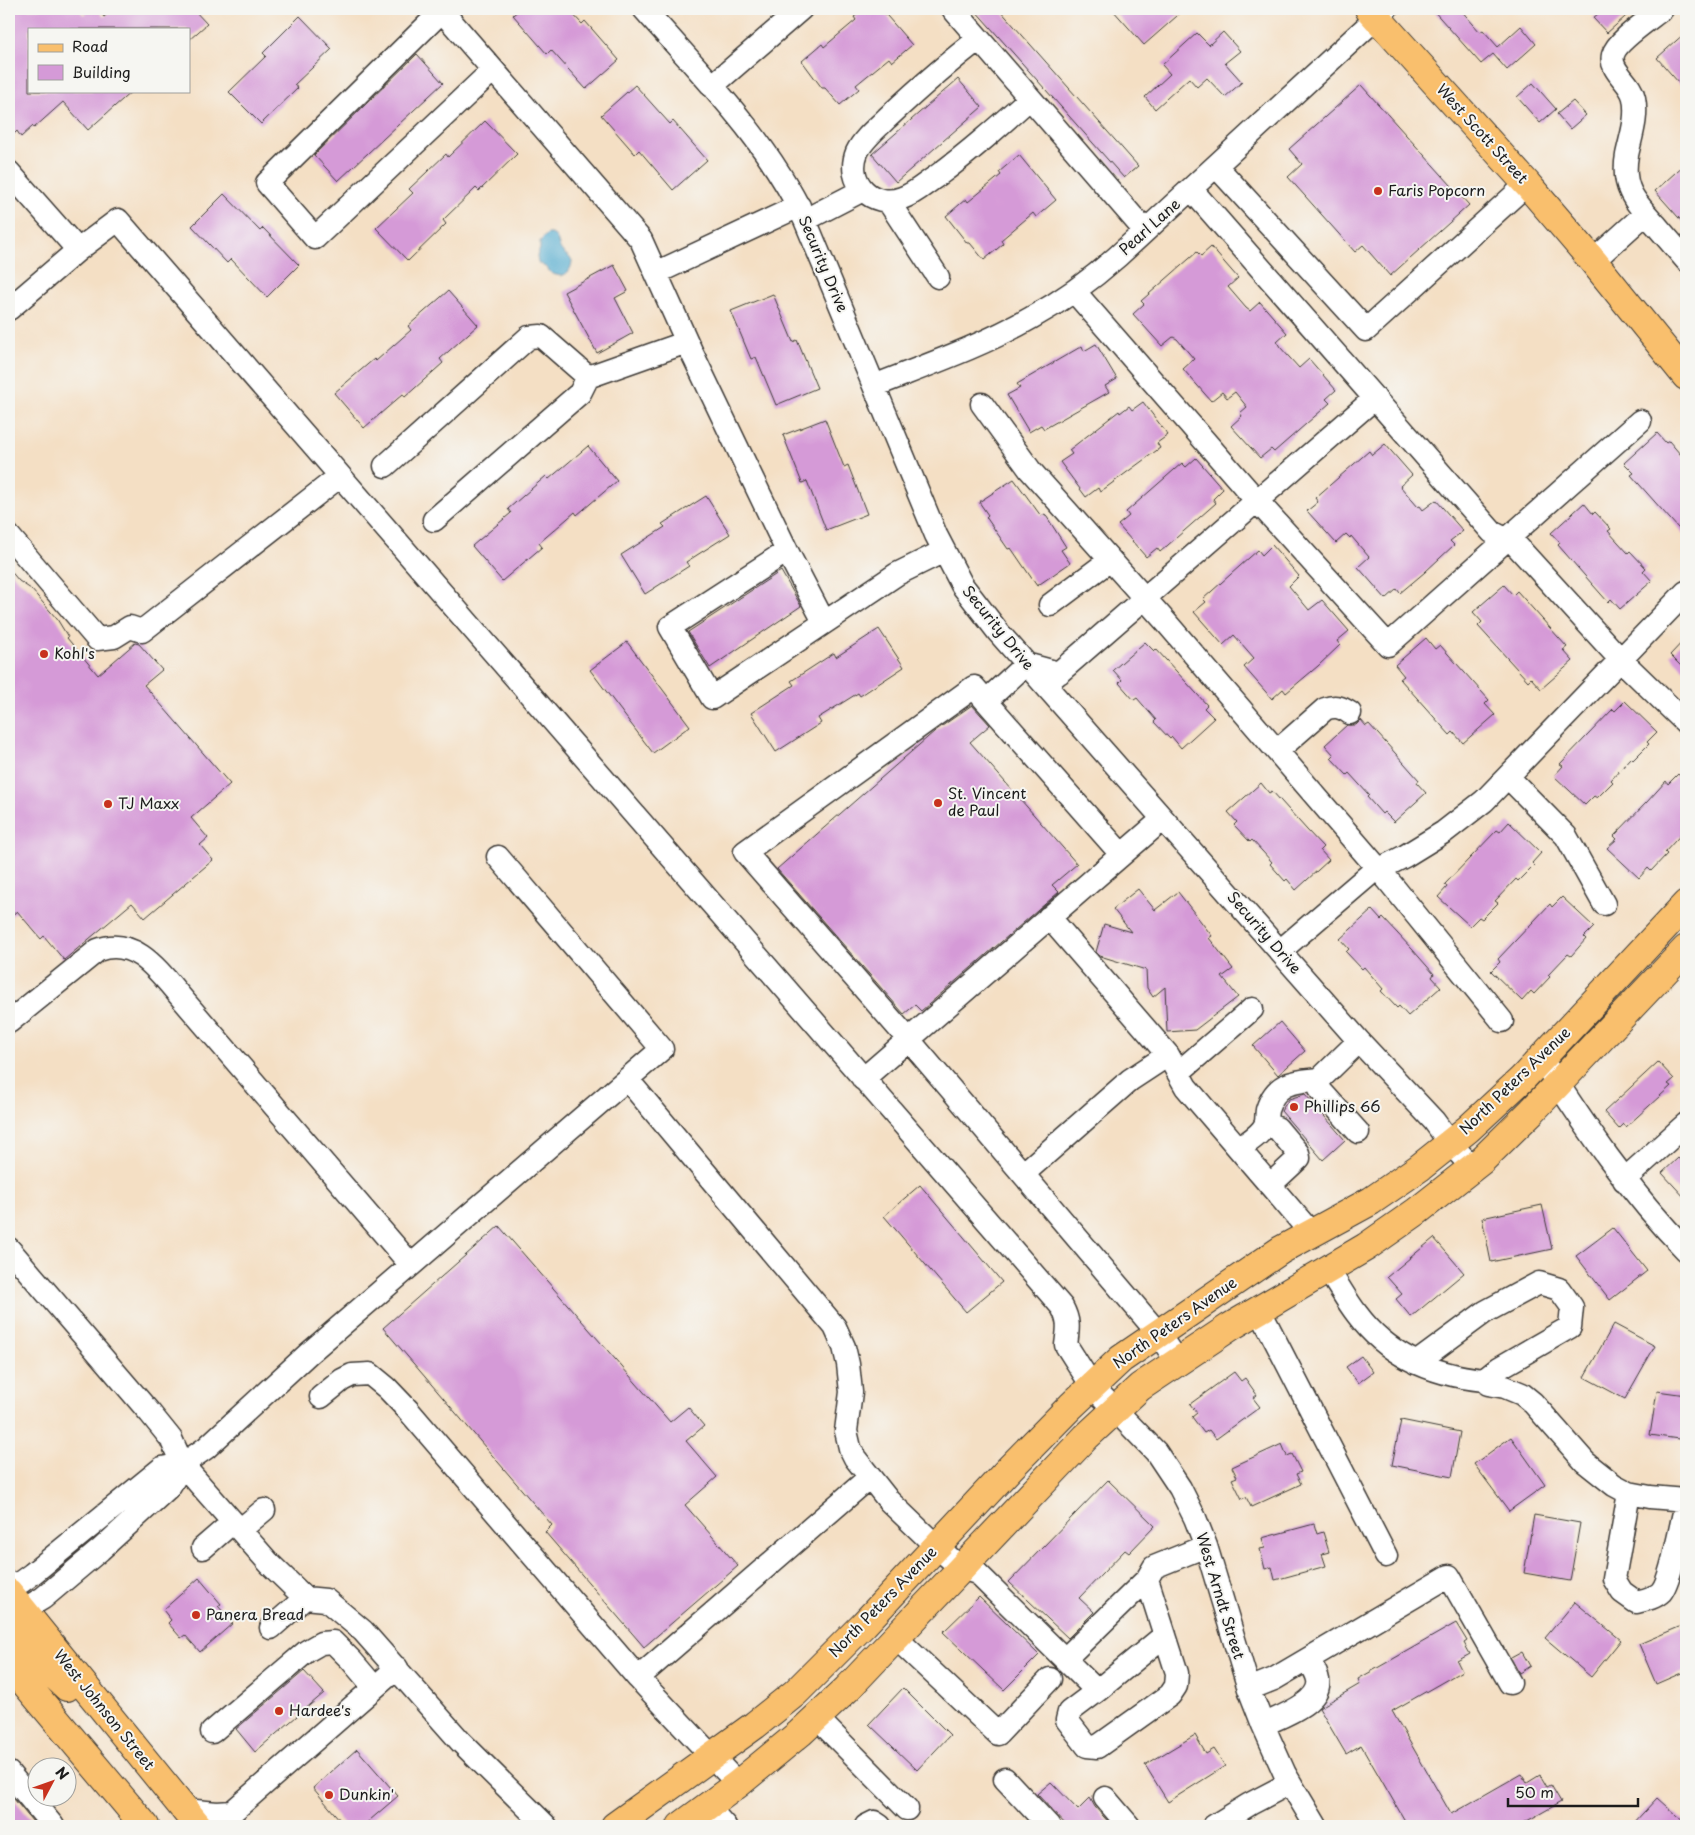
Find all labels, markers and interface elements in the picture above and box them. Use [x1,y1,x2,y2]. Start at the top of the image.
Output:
legend [28,28,190,92]
text: Road [72,34,108,57]
text: Building [72,60,131,83]
street label: West Scott Street [1432,78,1534,188]
place label: Faris Popcorn [1388,178,1485,201]
marker: Faris Popcorn [1372,185,1384,197]
street label: Pearl Lane [1113,192,1185,260]
street label: Security Drive [794,211,855,315]
street label: Security Drive [958,580,1041,674]
place label: Kohl's [54,641,95,664]
marker: Kohl's [38,648,50,660]
place label: St. Vincent de Paul [948,781,1026,821]
place label: TJ Maxx [118,791,179,814]
marker: St. Vincent de Paul [932,797,944,809]
marker: TJ Maxx [102,798,114,810]
street label: Security Drive [1223,885,1308,979]
street label: North Peters Avenue [1453,1021,1575,1139]
place label: Phillips 66 [1304,1094,1381,1117]
marker: Phillips 66 [1288,1101,1300,1113]
street label: North Peters Avenue [1107,1270,1241,1373]
street label: West Arndt Street [1191,1529,1252,1662]
street label: North Peters Avenue [823,1540,941,1662]
place label: Panera Bread [206,1602,304,1625]
marker: Panera Bread [190,1609,202,1621]
street label: West Johnson Street [49,1644,161,1774]
place label: Hardee's [289,1698,351,1721]
marker: Hardee's [273,1705,285,1717]
north arrow [28,1758,78,1808]
text: N [51,1762,74,1784]
scale bar [1508,1775,1638,1807]
text: 50 m [1515,1780,1554,1803]
place label: Dunkin' [339,1782,394,1805]
marker: Dunkin' [323,1789,335,1801]

